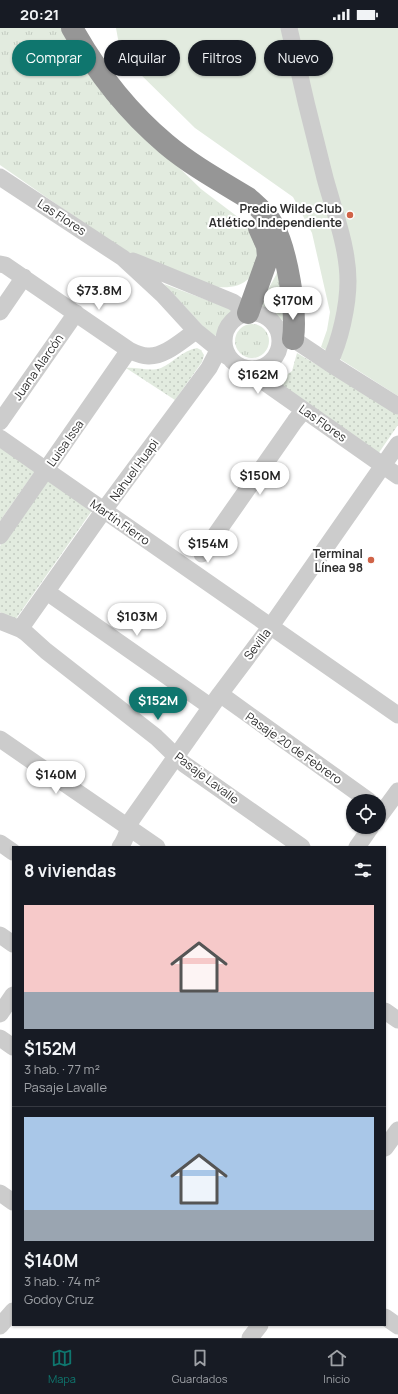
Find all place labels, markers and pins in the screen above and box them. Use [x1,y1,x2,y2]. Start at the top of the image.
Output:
place label: Predio Wilde Club Atlético Independiente [209,200,342,231]
marker: Predio Wilde Club Atlético Independiente [345,210,355,220]
pin: $73.8M [66,277,132,311]
pin: $170M [265,287,321,321]
pin: $162M [230,361,286,395]
pin: $150M [232,462,288,496]
pin: $154M [180,530,236,564]
place label: Terminal Línea 98 [313,545,363,576]
marker: Terminal Línea 98 [366,555,376,565]
pin: $103M [109,603,165,637]
pin: $152M [130,687,186,721]
pin: $140M [28,761,84,795]

